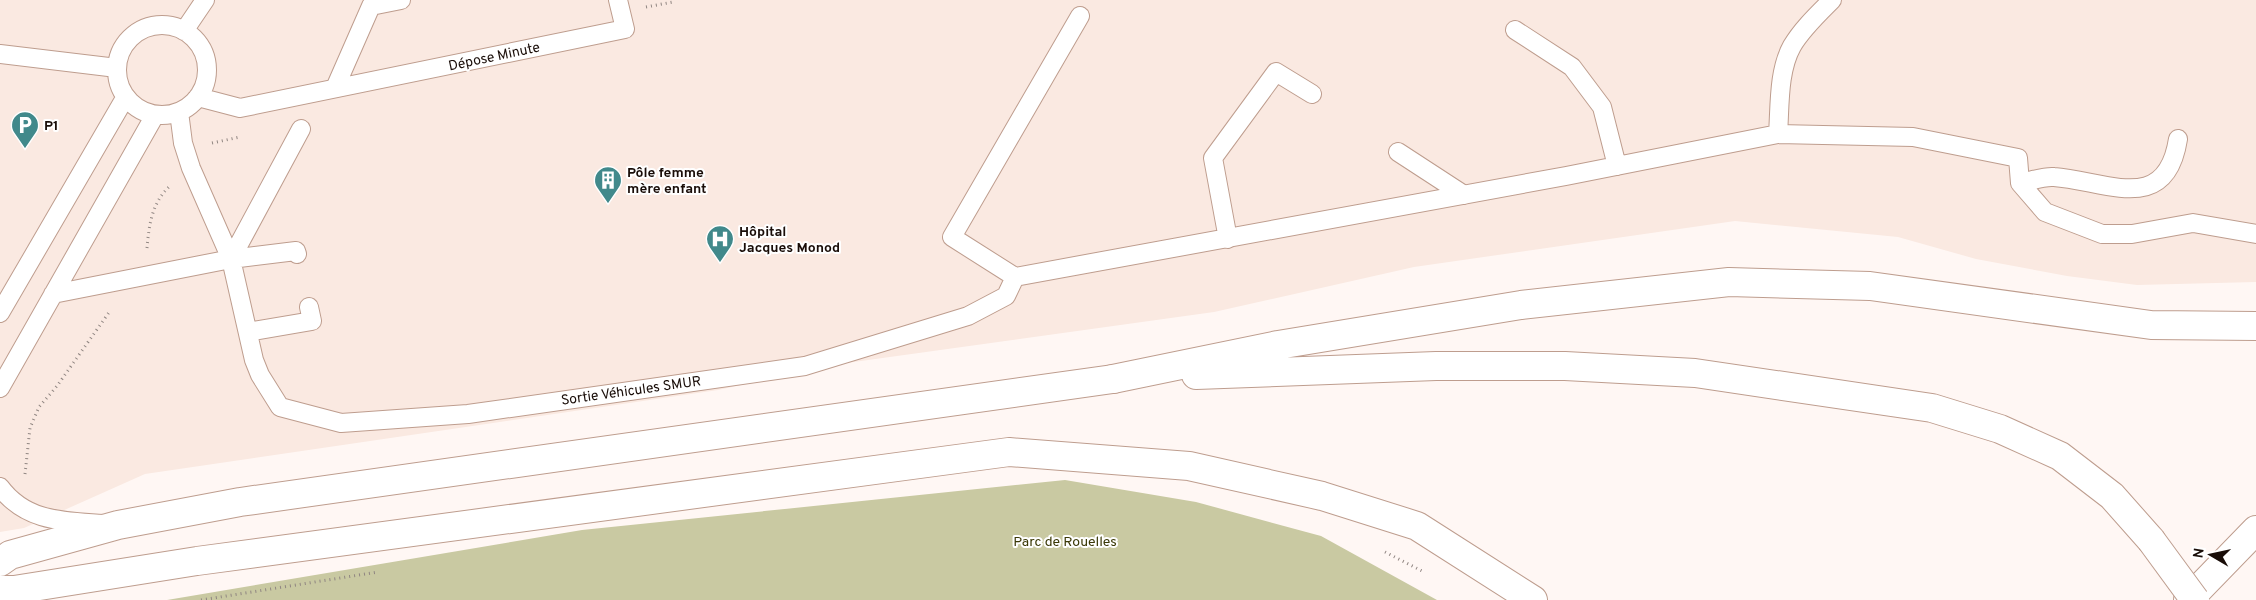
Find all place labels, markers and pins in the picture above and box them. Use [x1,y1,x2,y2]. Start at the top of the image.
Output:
parking icon: P1 [10,110,40,149]
place label: P1 [44,118,59,135]
building icon: Pôle femme mère enfant [593,165,623,204]
place label: Pôle femme mère enfant [627,165,707,198]
hospital icon: Hôpital Jacques Monod [705,224,735,263]
place label: Hôpital Jacques Monod [739,224,840,257]

